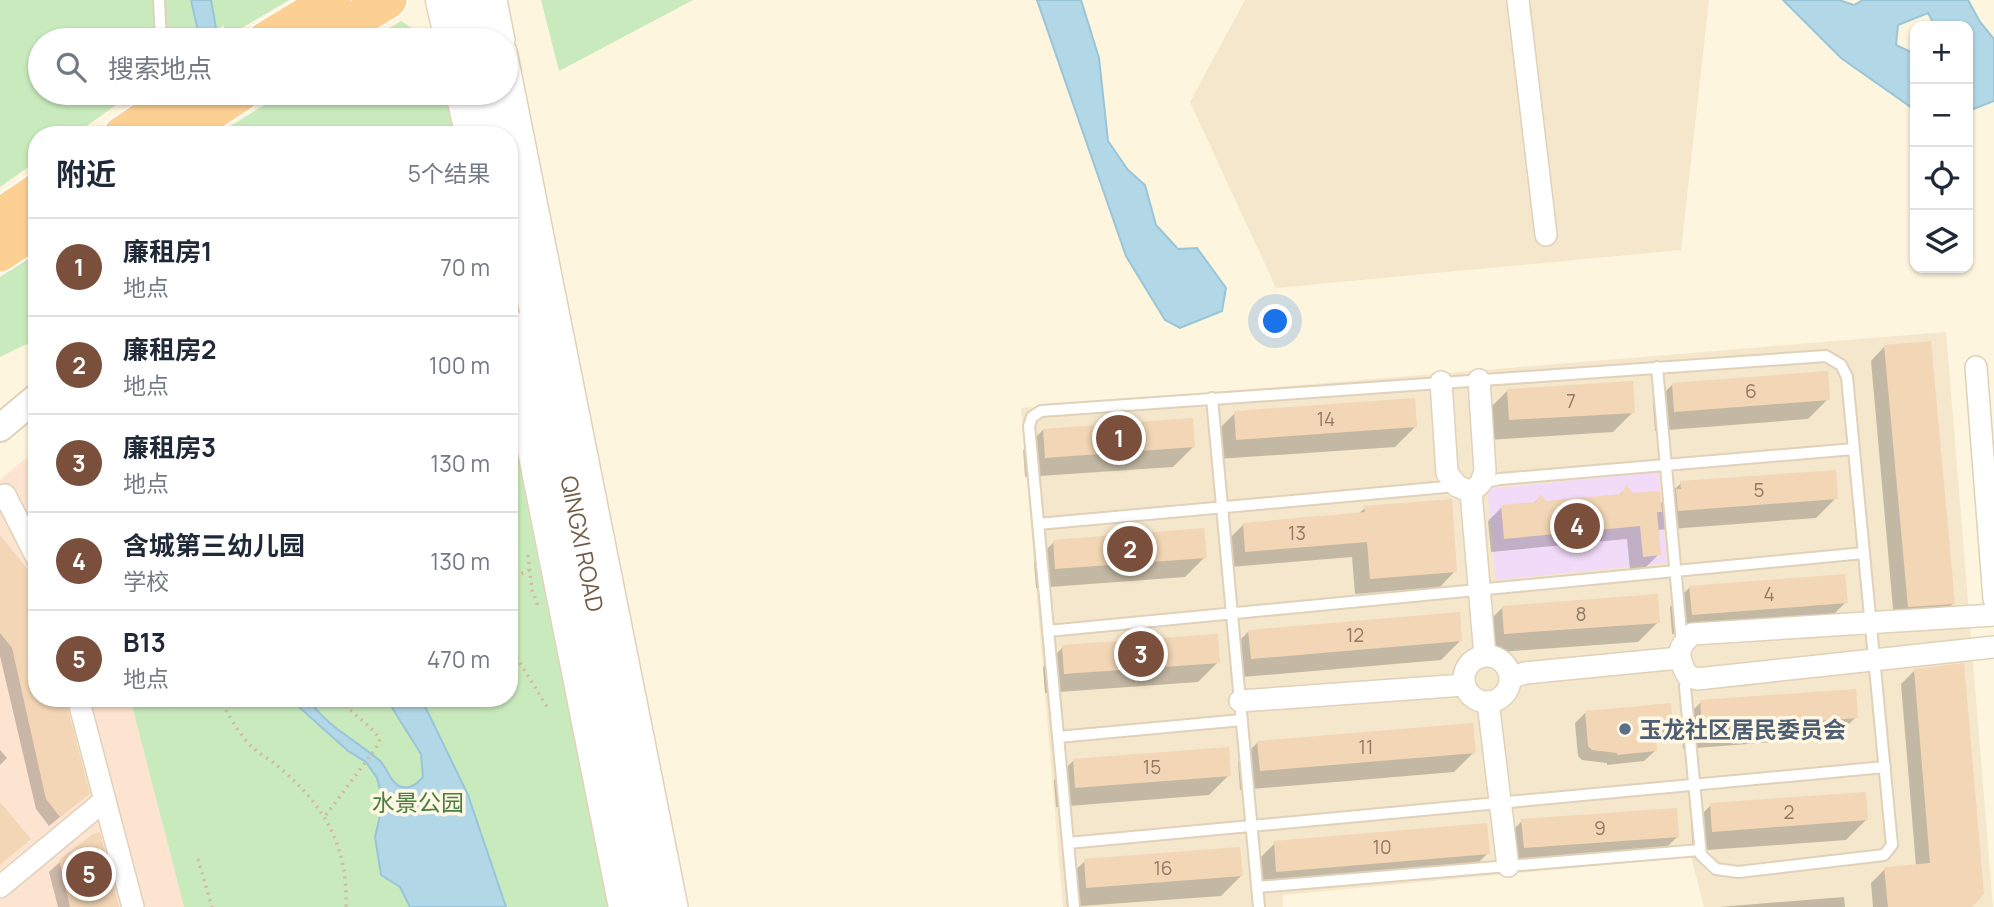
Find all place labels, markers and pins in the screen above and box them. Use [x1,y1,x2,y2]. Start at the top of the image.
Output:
pin: 1 [1096,412,1142,464]
pin: 4 [1554,500,1600,552]
pin: 2 [1107,523,1153,575]
pin: 3 [1118,628,1164,680]
place label: 玉龙社区居民委员会 [1639,713,1846,745]
marker: 玉龙社区居民委员会 [1617,721,1633,737]
pin: 5 [66,848,112,900]

